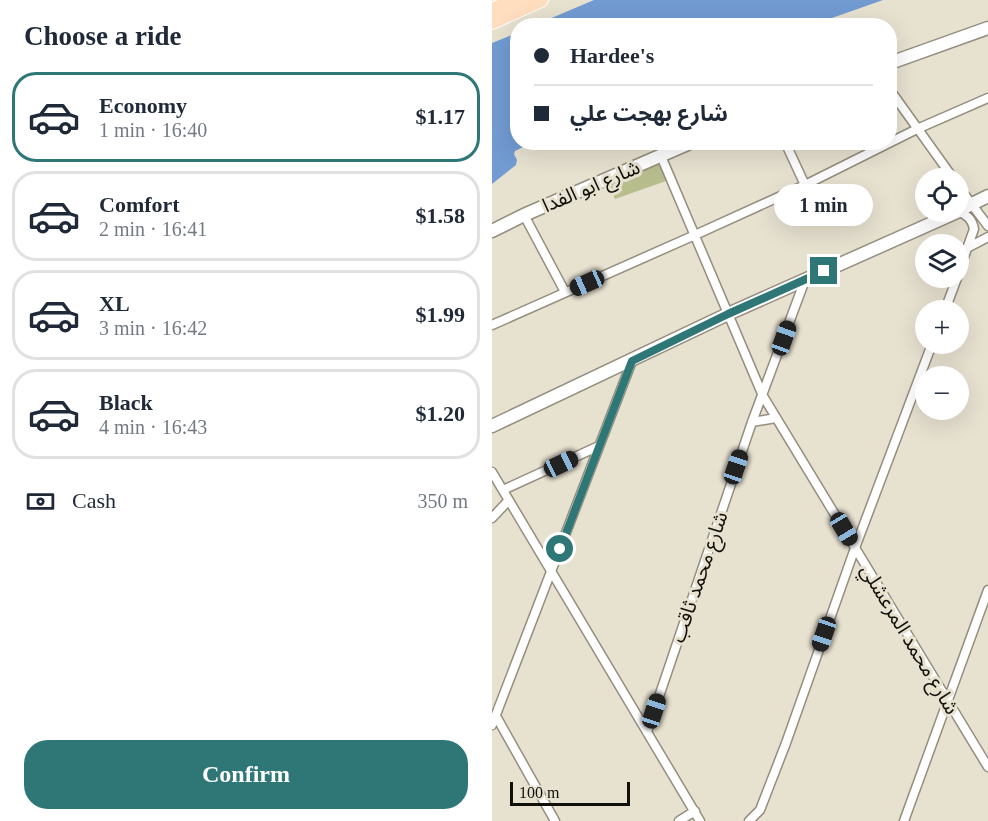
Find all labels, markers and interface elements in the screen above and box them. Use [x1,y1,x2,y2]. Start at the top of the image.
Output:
text: Choose a ride [24,21,182,51]
text: Hardee's [570,43,654,68]
icon: car [27,90,81,144]
text: Economy [99,93,187,118]
text: شارع بهجت علي [570,101,728,126]
text: $1.17 [416,104,465,129]
text: 1 min · 16:40 [99,119,207,141]
street label: شارع ابو الفدا [539,156,645,220]
map controls [915,168,969,420]
button: locate [915,168,969,222]
callout: 1 min [774,184,874,226]
icon: car [27,189,81,243]
text: Comfort [99,192,180,217]
text: 1 min [799,194,848,216]
text: $1.58 [416,203,465,228]
text: 2 min · 16:41 [99,218,207,240]
button: layers [915,234,969,288]
route end [810,257,837,284]
car [567,267,607,299]
icon: car [27,288,81,342]
text: XL [99,291,130,316]
button: + [915,300,969,354]
text: $1.99 [416,302,465,327]
text: 3 min · 16:42 [99,317,207,339]
car [769,318,799,358]
button: − [915,366,969,420]
icon: car [27,387,81,441]
text: Black [99,390,153,415]
text: $1.20 [416,401,465,426]
text: 4 min · 16:43 [99,416,207,438]
car [722,447,750,487]
car [541,448,581,480]
icon: cash [24,485,57,518]
text: Cash [72,488,116,513]
text: 350 m [417,490,468,512]
street label: شارع محمد ثاقب [666,509,735,647]
car [827,509,861,549]
route start [546,535,573,562]
street label: شارع محمد المرعشلي [853,560,964,720]
car [810,614,838,654]
car [640,691,668,731]
button: Confirm [24,740,468,809]
scale bar [510,779,630,806]
text: 100 m [519,784,559,801]

